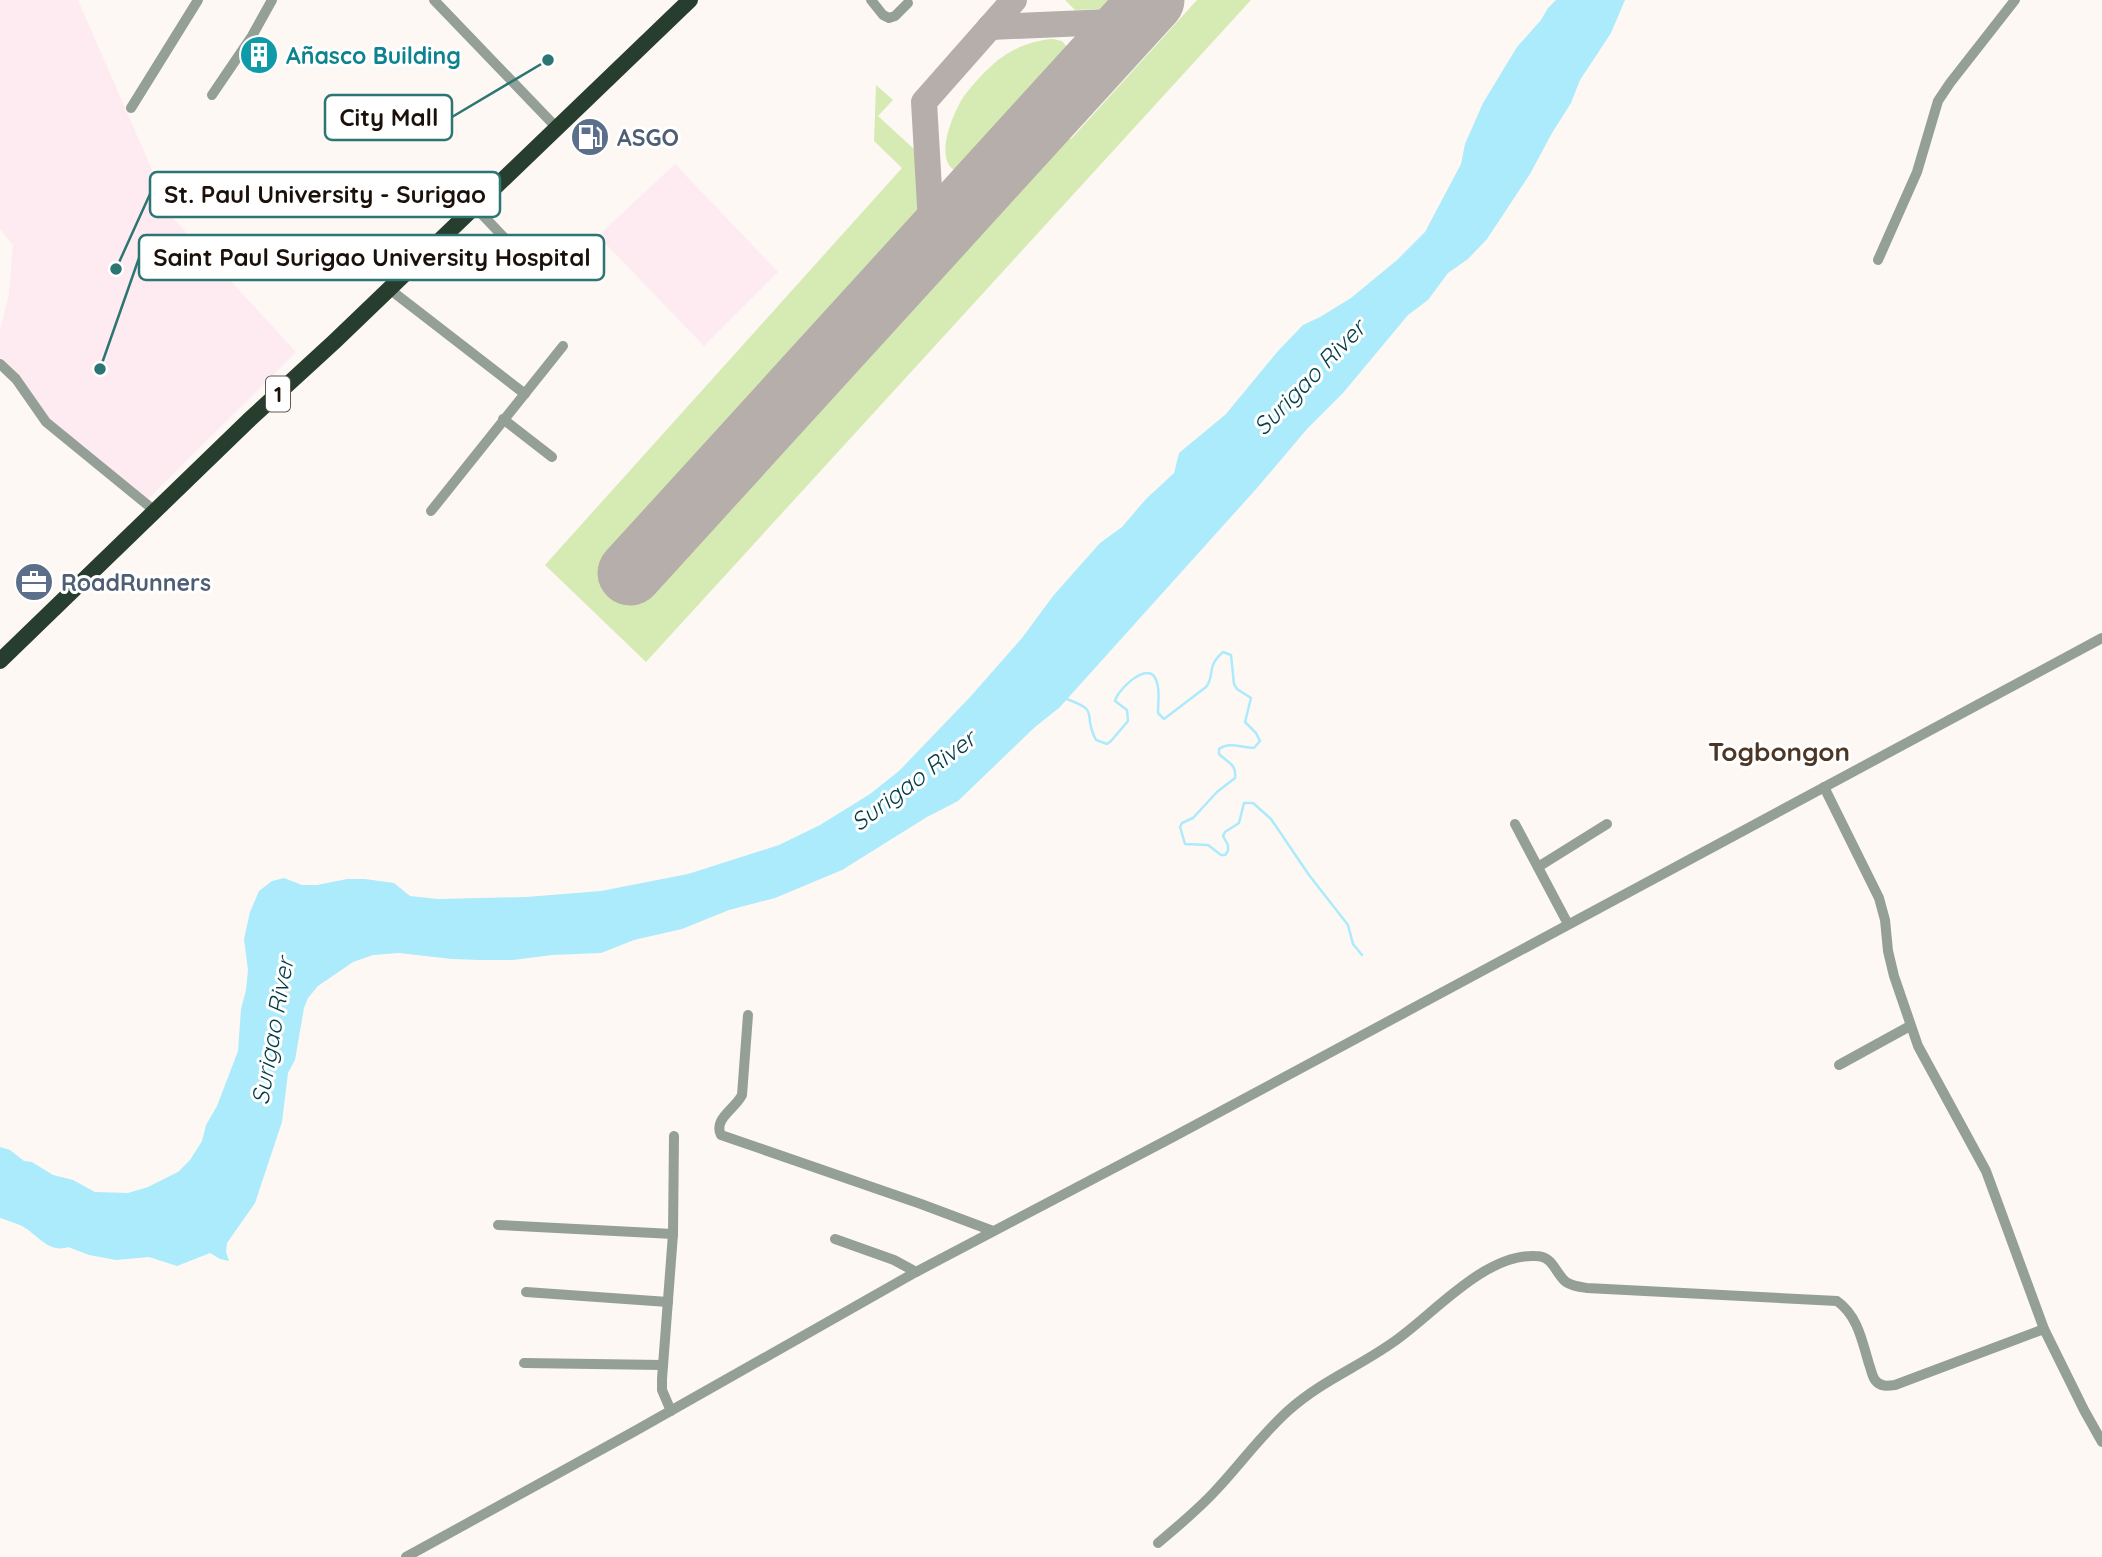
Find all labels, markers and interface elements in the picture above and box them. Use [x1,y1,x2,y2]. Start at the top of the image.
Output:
building icon: Añasco Building [238,34,280,76]
place label: Añasco Building [286,41,461,70]
callout: City Mall [325,95,452,140]
text: City Mall [339,102,439,132]
fuel station icon: ASGO [569,116,611,158]
place label: ASGO [617,123,679,152]
callout: St. Paul University - Surigao [150,172,500,217]
text: St. Paul University - Surigao [164,179,486,209]
callout: Saint Paul Surigao University Hospital [139,235,604,280]
text: Saint Paul Surigao University Hospital [153,242,591,272]
water label: Surigao River [1247,311,1373,441]
road number: 1 [266,376,290,412]
office icon: RoadRunners [13,561,55,603]
place label: RoadRunners [61,568,211,597]
water label: Surigao River [845,722,984,837]
district label: Togbongon [1708,735,1850,768]
water label: Surigao River [244,953,300,1107]

